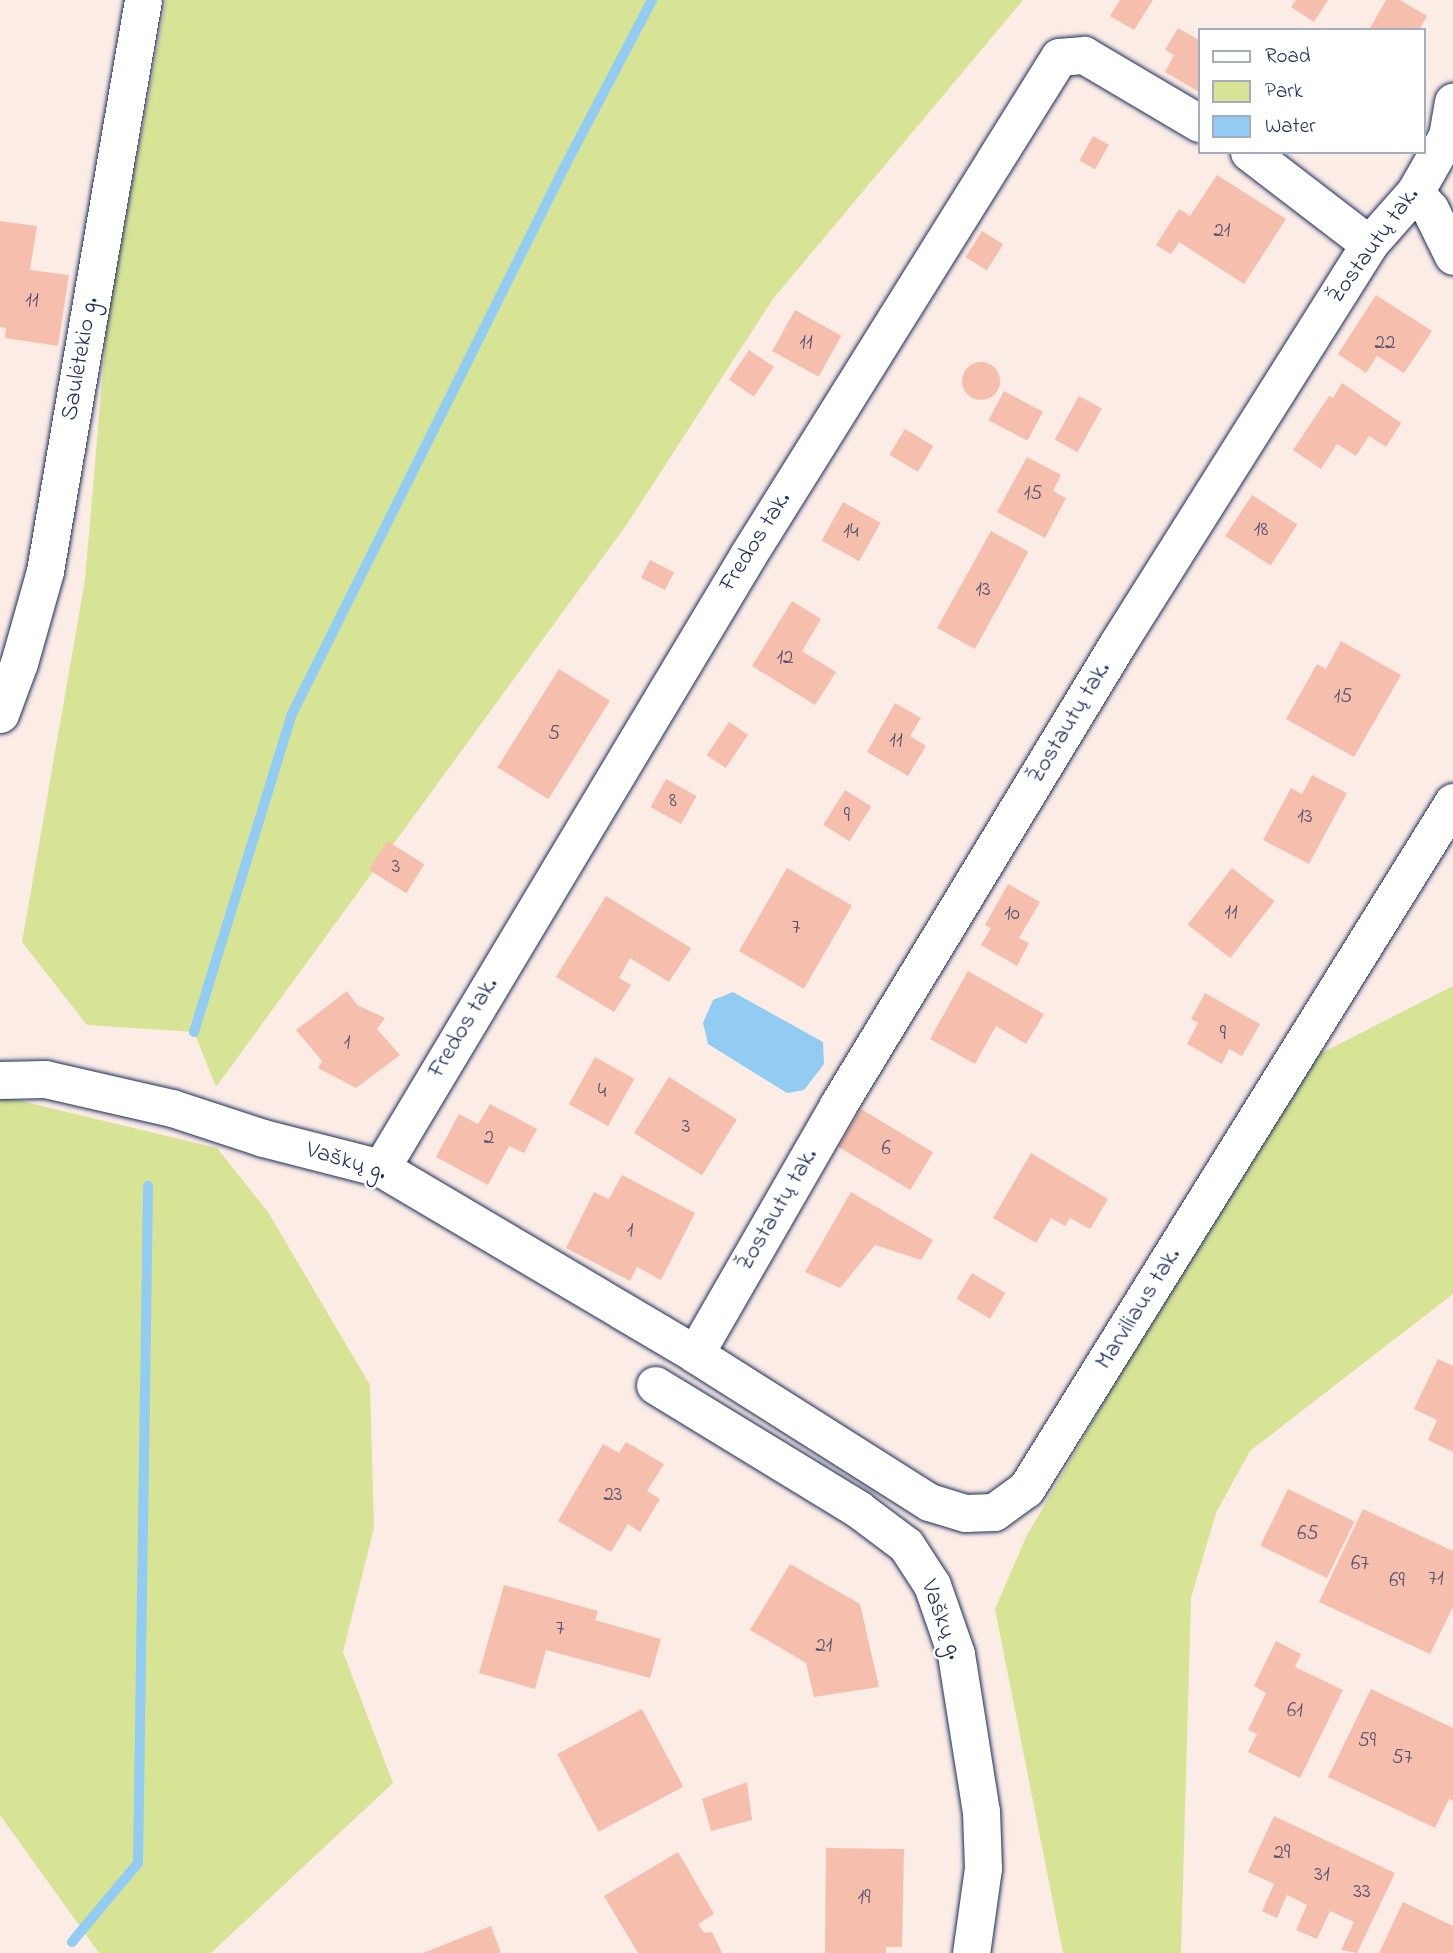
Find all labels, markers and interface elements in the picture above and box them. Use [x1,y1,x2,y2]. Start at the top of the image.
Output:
legend [1198,28,1425,154]
text: Road [1265,42,1311,72]
text: Park [1265,77,1303,107]
text: Water [1265,112,1316,142]
street label: Žostautų tak. [1322,182,1426,310]
house number: 21 [1213,218,1231,244]
house number: 11 [25,288,39,314]
street label: Saulėtekio g. [56,295,106,423]
house number: 11 [799,330,813,356]
house number: 22 [1375,330,1395,356]
house number: 15 [1024,481,1042,507]
street label: Fredos tak. [714,487,798,597]
house number: 18 [1254,517,1268,543]
house number: 14 [843,519,859,545]
house number: 13 [975,577,991,603]
house number: 12 [776,645,794,671]
street label: Žostautų tak. [1022,657,1118,789]
house number: 15 [1334,684,1352,710]
house number: 5 [548,721,560,747]
house number: 11 [889,728,903,754]
house number: 8 [669,788,677,814]
house number: 9 [844,803,850,829]
house number: 13 [1297,804,1313,830]
house number: 3 [392,854,400,880]
house number: 11 [1224,900,1238,926]
house number: 10 [1004,901,1020,927]
house number: 7 [792,915,800,941]
street label: Fredos tak. [423,972,505,1084]
house number: 9 [1220,1021,1226,1047]
house number: 1 [344,1030,350,1056]
house number: 4 [598,1079,606,1105]
house number: 3 [682,1114,690,1140]
house number: 2 [484,1125,494,1151]
street label: Vaškų g. [302,1136,390,1188]
house number: 6 [881,1136,891,1162]
street label: Žostautų tak. [731,1143,825,1277]
house number: 1 [627,1218,633,1244]
street label: Marviliaus tak. [1090,1243,1188,1375]
house number: 23 [603,1482,623,1508]
house number: 65 [1297,1521,1319,1547]
house number: 67 [1351,1551,1369,1577]
house number: 71 [1428,1566,1444,1592]
house number: 69 [1389,1568,1405,1594]
street label: Vaškų g. [913,1576,969,1664]
house number: 7 [556,1616,564,1642]
house number: 21 [815,1633,833,1659]
house number: 61 [1287,1698,1303,1724]
house number: 59 [1358,1728,1376,1754]
house number: 57 [1392,1745,1412,1771]
house number: 29 [1274,1840,1290,1866]
house number: 31 [1314,1862,1330,1888]
house number: 33 [1353,1879,1371,1905]
house number: 19 [858,1885,870,1911]

